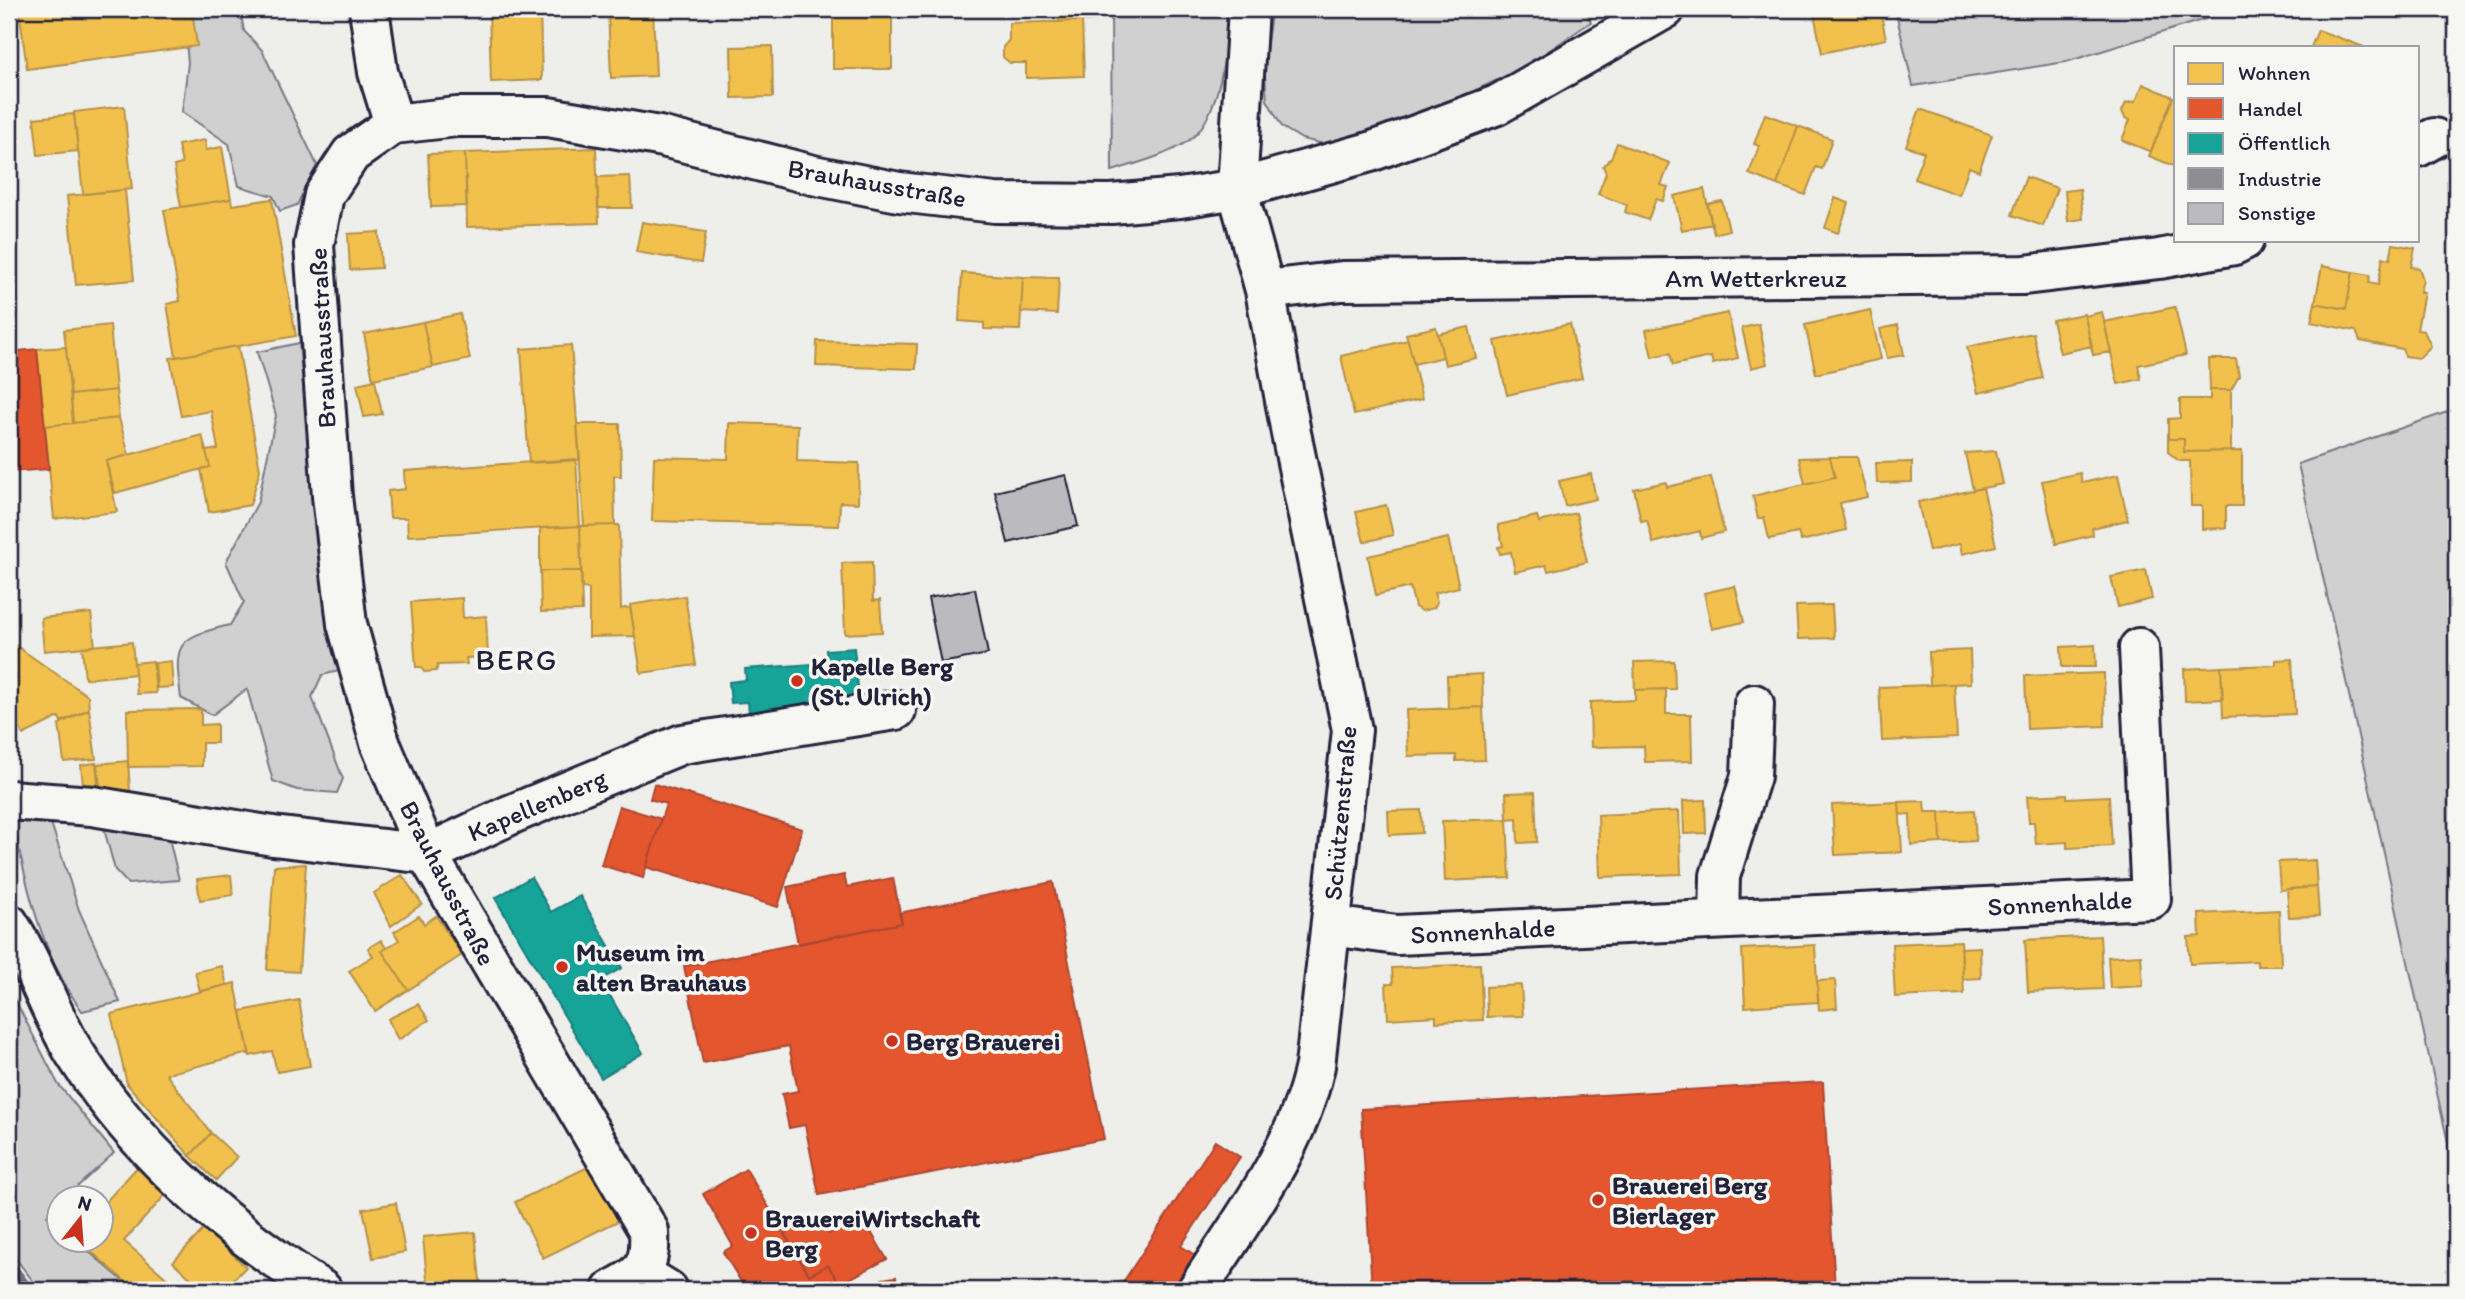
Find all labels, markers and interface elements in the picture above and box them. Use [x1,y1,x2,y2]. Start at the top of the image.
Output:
legend [2174,46,2420,242]
text: Wohnen [2238,60,2310,85]
text: Handel [2238,96,2303,121]
text: Öffentlich [2238,130,2330,155]
street label: Brauhausstraße [785,152,969,214]
text: Industrie [2238,166,2321,191]
text: Sonstige [2238,200,2316,225]
street label: Brauhausstraße [301,247,343,429]
street label: Am Wetterkreuz [1665,262,1847,294]
district label: BERG [476,641,558,678]
place label: Kapelle Berg (St. Ulrich) [811,650,954,712]
marker: Kapelle Berg (St. Ulrich) [789,673,805,689]
street label: Schützenstraße [1316,724,1364,902]
street label: Kapellenberg [463,761,612,849]
street label: Brauhausstraße [393,795,503,971]
street label: Sonnenhalde [1987,883,2133,923]
street label: Sonnenhalde [1410,911,1556,951]
place label: Museum im alten Brauhaus [576,936,747,998]
marker: Museum im alten Brauhaus [554,959,570,975]
place label: Berg Brauerei [906,1025,1060,1057]
marker: Berg Brauerei [884,1033,900,1049]
place label: Brauerei Berg Bierlager [1612,1169,1768,1231]
north arrow [46,1184,116,1254]
text: N [75,1190,94,1216]
marker: Brauerei Berg Bierlager [1590,1192,1606,1208]
place label: BrauereiWirtschaft Berg [765,1202,981,1264]
marker: BrauereiWirtschaft Berg [743,1225,759,1241]

